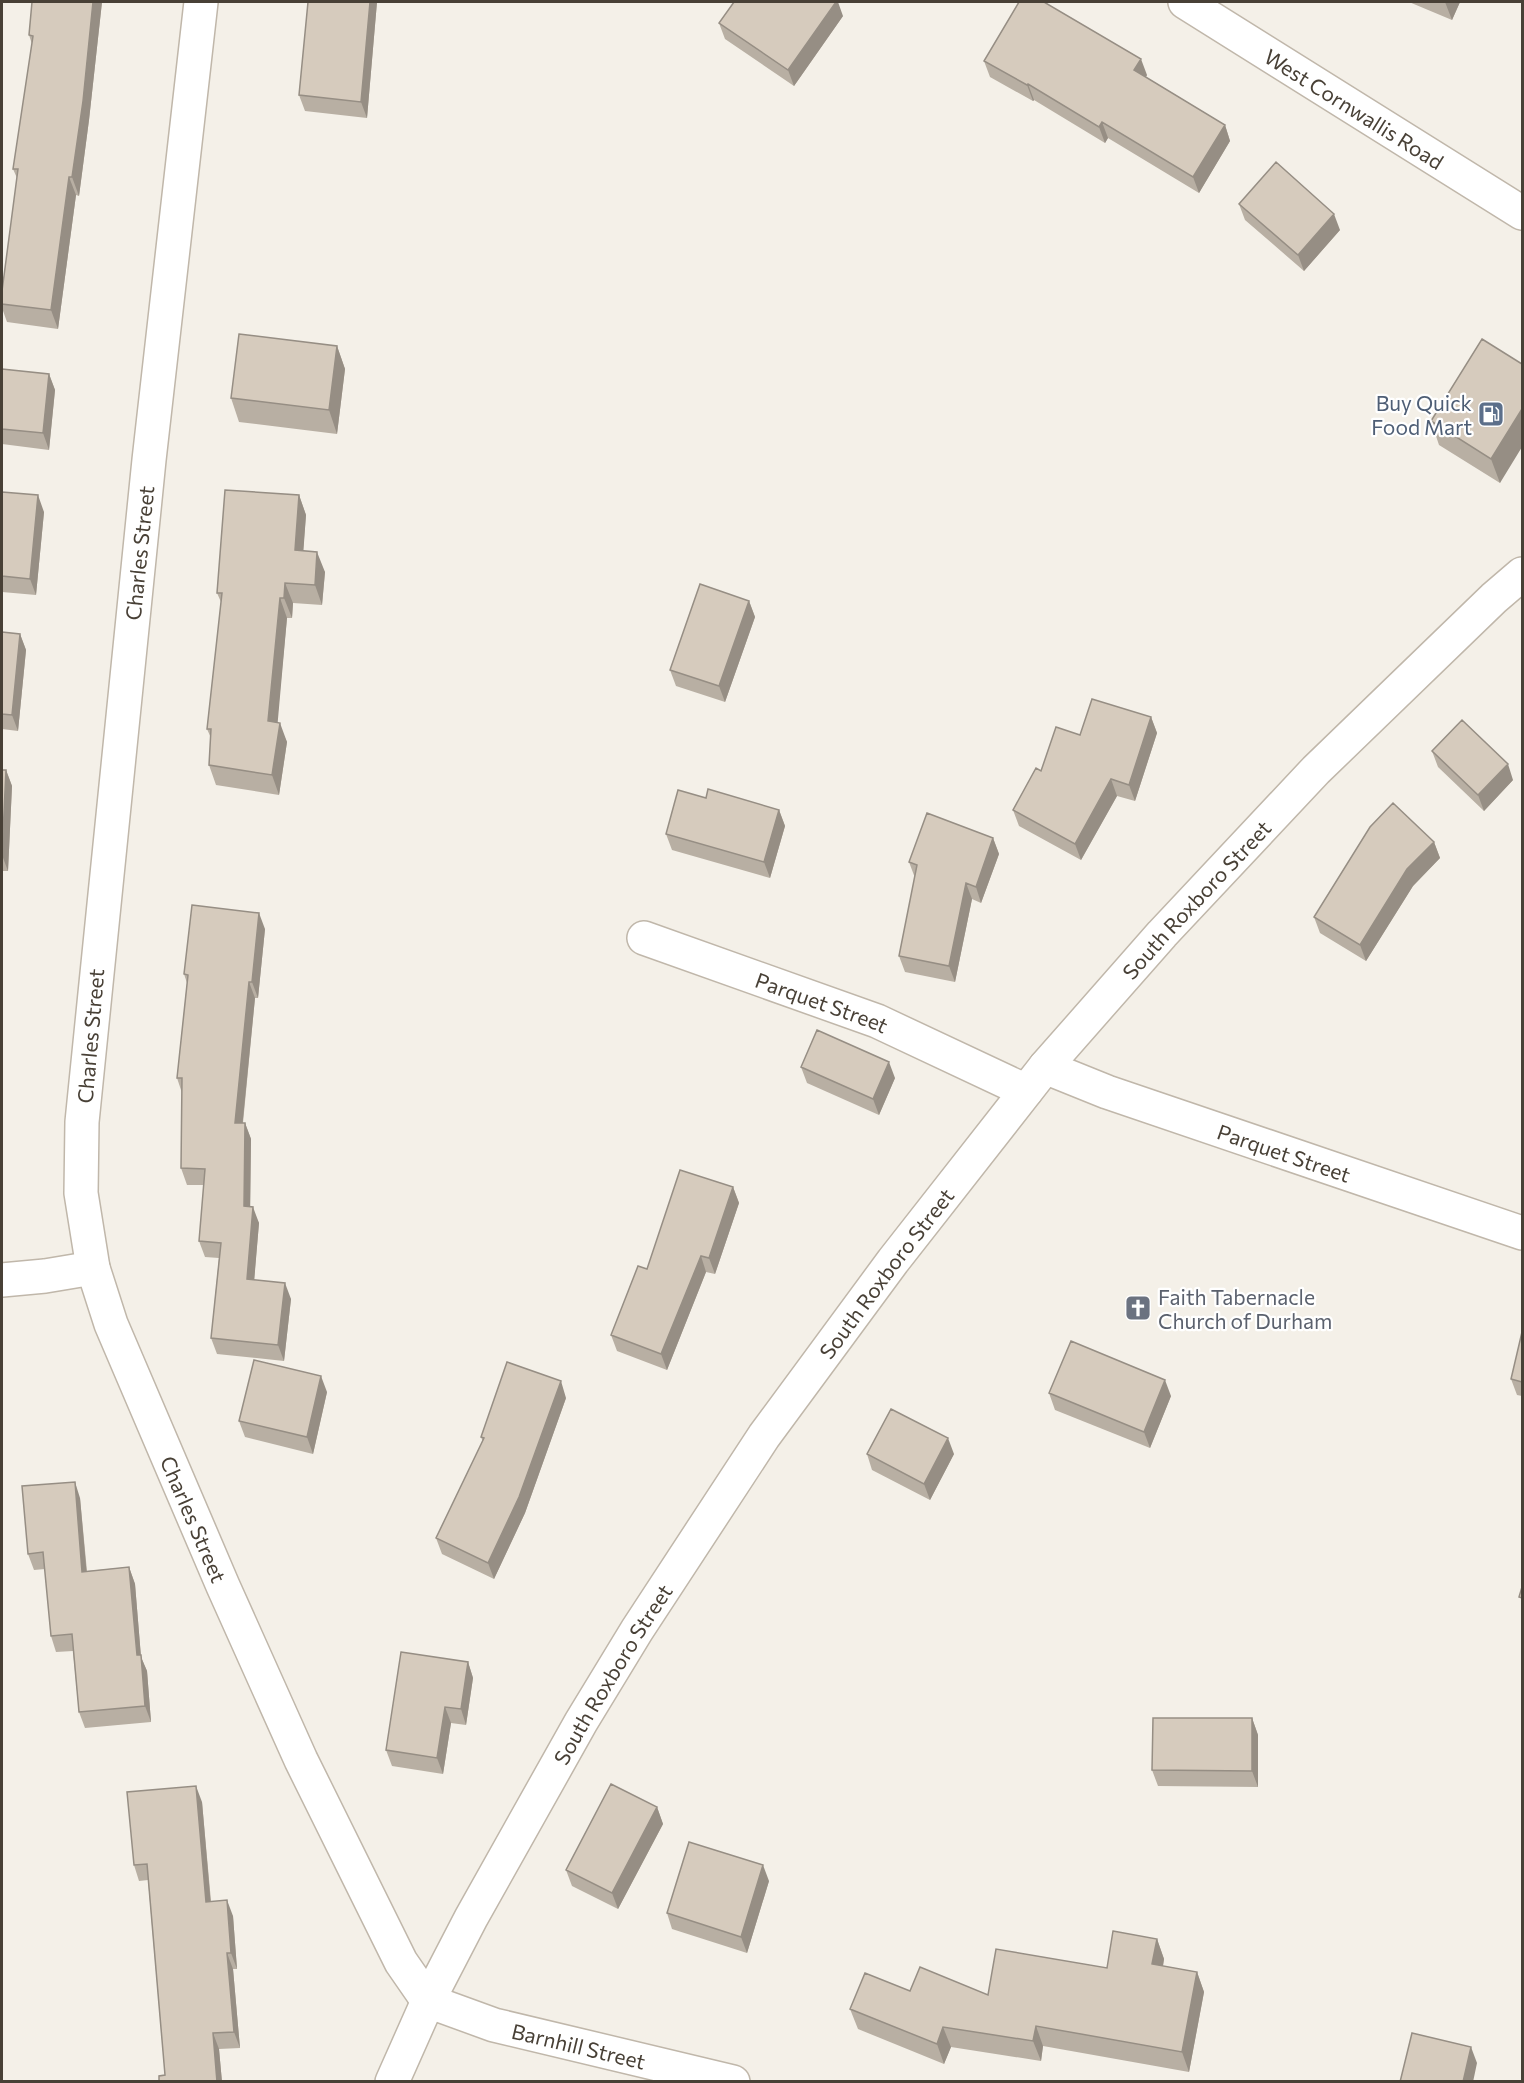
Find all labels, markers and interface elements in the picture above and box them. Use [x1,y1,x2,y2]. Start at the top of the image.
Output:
street label: West Cornwallis Road [1260,43,1449,174]
place label: Buy Quick Food Mart [1371,390,1472,439]
fuel station icon: Buy Quick Food Mart [1476,399,1506,429]
street label: Charles Street [120,484,158,622]
street label: South Roxboro Street [1116,815,1275,984]
street label: Parquet Street [752,966,893,1037]
street label: Charles Street [72,968,108,1104]
street label: Parquet Street [1214,1118,1354,1186]
street label: South Roxboro Street [813,1183,958,1363]
place label: Faith Tabernacle Church of Durham [1158,1284,1332,1333]
church icon: Faith Tabernacle Church of Durham [1123,1293,1153,1323]
street label: Charles Street [156,1452,232,1586]
street label: South Roxboro Street [547,1579,676,1769]
street label: Barnhill Street [510,2017,648,2073]

